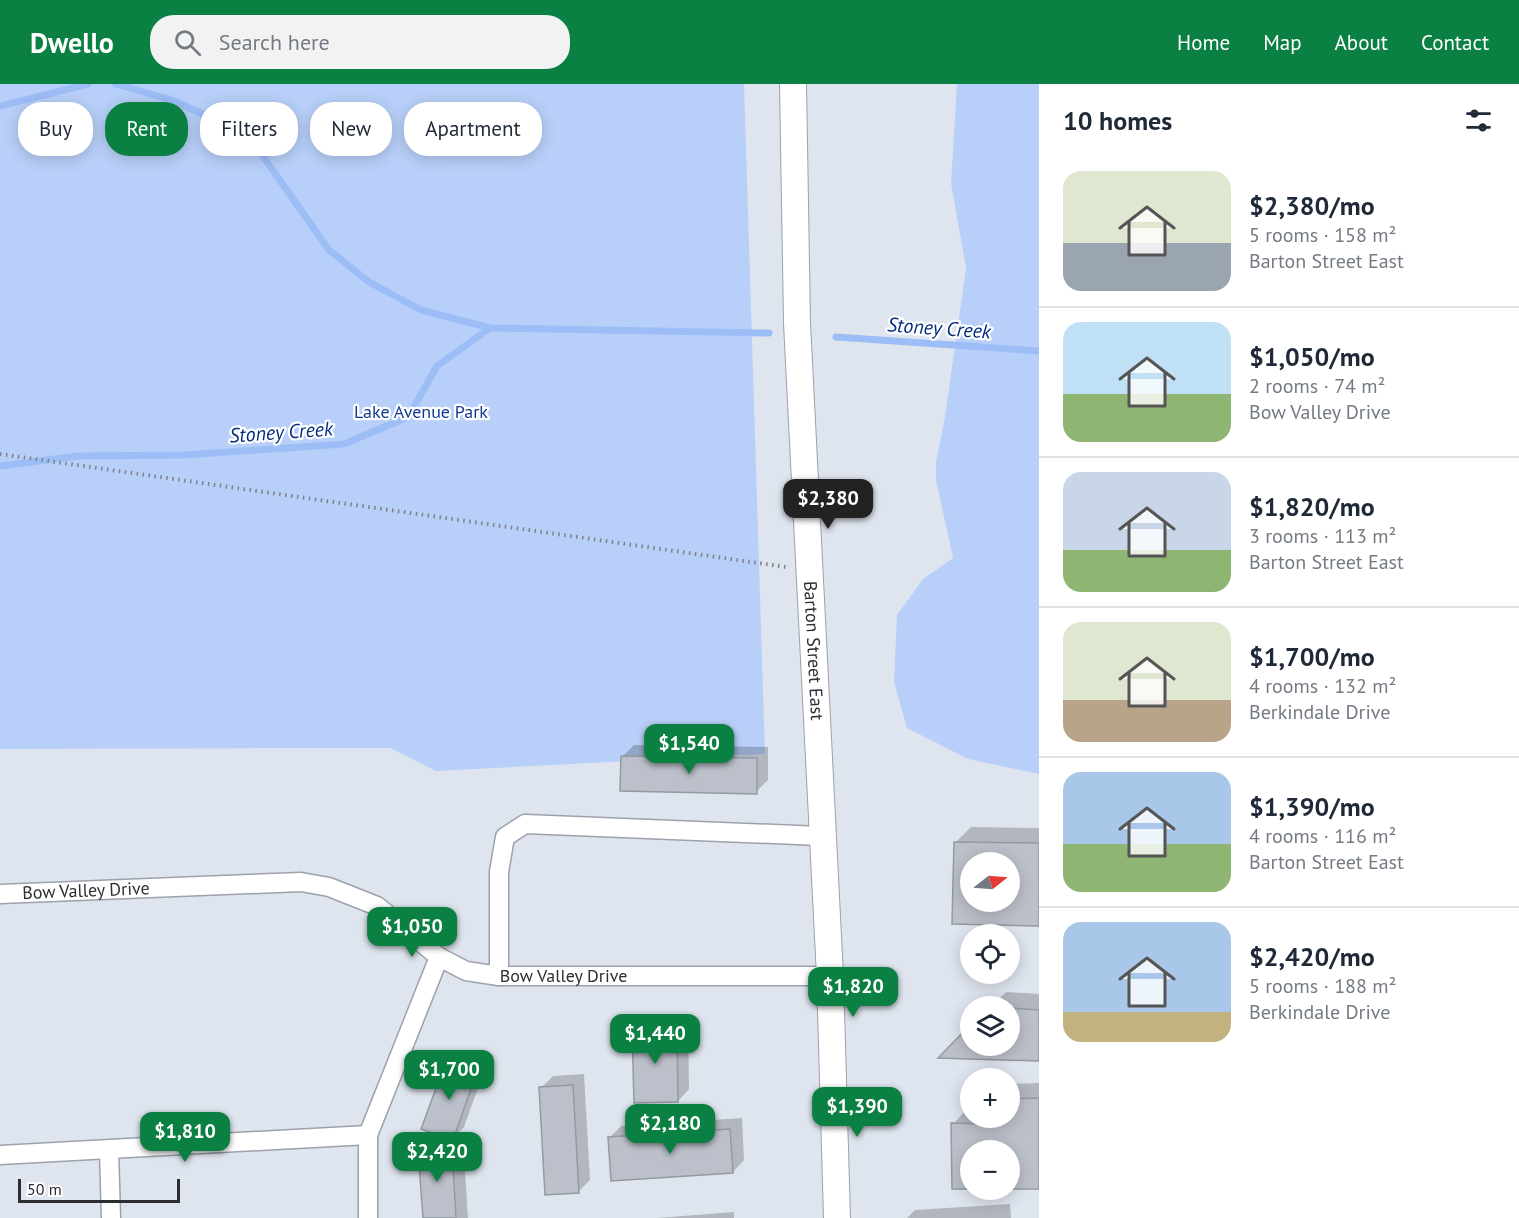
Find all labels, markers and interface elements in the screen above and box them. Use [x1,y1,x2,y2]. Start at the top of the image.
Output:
search box [150,15,570,69]
text: Dwello [30,24,114,61]
icon: search [171,26,204,59]
text: Search here [219,28,330,56]
text: Home [1177,29,1230,56]
text: Map [1263,29,1302,56]
text: About [1335,29,1388,56]
text: Contact [1421,29,1489,56]
chip: Buy [18,102,93,156]
chip: Rent [105,102,188,156]
chip: Filters [200,102,298,156]
chip: New [310,102,392,156]
chip: Apartment [404,102,542,156]
text: 10 homes [1063,104,1172,137]
icon: filters [1462,104,1495,137]
text: $2,380/mo [1249,189,1375,222]
icon: home [1111,195,1183,267]
text: 5 rooms · 158 m² [1249,222,1396,248]
text: Barton Street East [1249,248,1404,274]
water label: Stoney Creek [886,311,993,345]
text: $1,050/mo [1249,340,1375,373]
icon: home [1111,346,1183,418]
text: 2 rooms · 74 m² [1249,373,1385,399]
text: Bow Valley Drive [1249,399,1391,425]
park label: Lake Avenue Park [354,400,488,423]
water label: Stoney Creek [228,415,335,449]
pin: $2,380 [779,479,877,530]
text: $2,380 [797,485,859,511]
text: $1,820/mo [1249,490,1375,523]
icon: home [1111,496,1183,568]
text: 3 rooms · 113 m² [1249,523,1396,549]
text: Barton Street East [1249,549,1404,575]
street label: Barton Street East [799,580,829,721]
text: $1,700/mo [1249,640,1375,673]
icon: home [1111,646,1183,718]
text: 4 rooms · 132 m² [1249,673,1396,699]
text: Berkindale Drive [1249,699,1390,725]
pin: $1,540 [640,724,738,775]
text: $1,540 [658,730,720,756]
text: $1,390/mo [1249,790,1375,823]
icon: home [1111,796,1183,868]
text: 4 rooms · 116 m² [1249,823,1396,849]
text: Barton Street East [1249,849,1404,875]
north arrow [960,852,1020,912]
map controls [960,852,1020,1200]
street label: Bow Valley Drive [22,876,150,904]
pin: $1,050 [363,907,461,958]
text: $1,050 [381,913,443,939]
button: locate [960,924,1020,984]
text: $2,420/mo [1249,940,1375,973]
icon: home [1111,946,1183,1018]
street label: Bow Valley Drive [500,964,627,987]
pin: $1,820 [804,967,902,1018]
text: $1,820 [822,973,884,999]
text: 5 rooms · 188 m² [1249,973,1396,999]
button: layers [960,996,1020,1056]
text: Berkindale Drive [1249,999,1390,1025]
pin: $1,440 [606,1014,704,1065]
text: $1,440 [624,1020,686,1046]
pin: $1,700 [400,1050,498,1101]
text: $1,700 [418,1056,480,1082]
button: + [960,1068,1020,1128]
pin: $1,390 [808,1087,906,1138]
text: $1,390 [826,1093,888,1119]
pin: $2,180 [621,1104,719,1155]
text: $2,180 [639,1110,701,1136]
pin: $1,810 [136,1112,234,1163]
text: $1,810 [154,1118,216,1144]
pin: $2,420 [388,1132,486,1183]
text: $2,420 [406,1138,468,1164]
button: − [960,1140,1020,1200]
scale bar [18,1176,180,1204]
text: 50 m [27,1179,62,1199]

